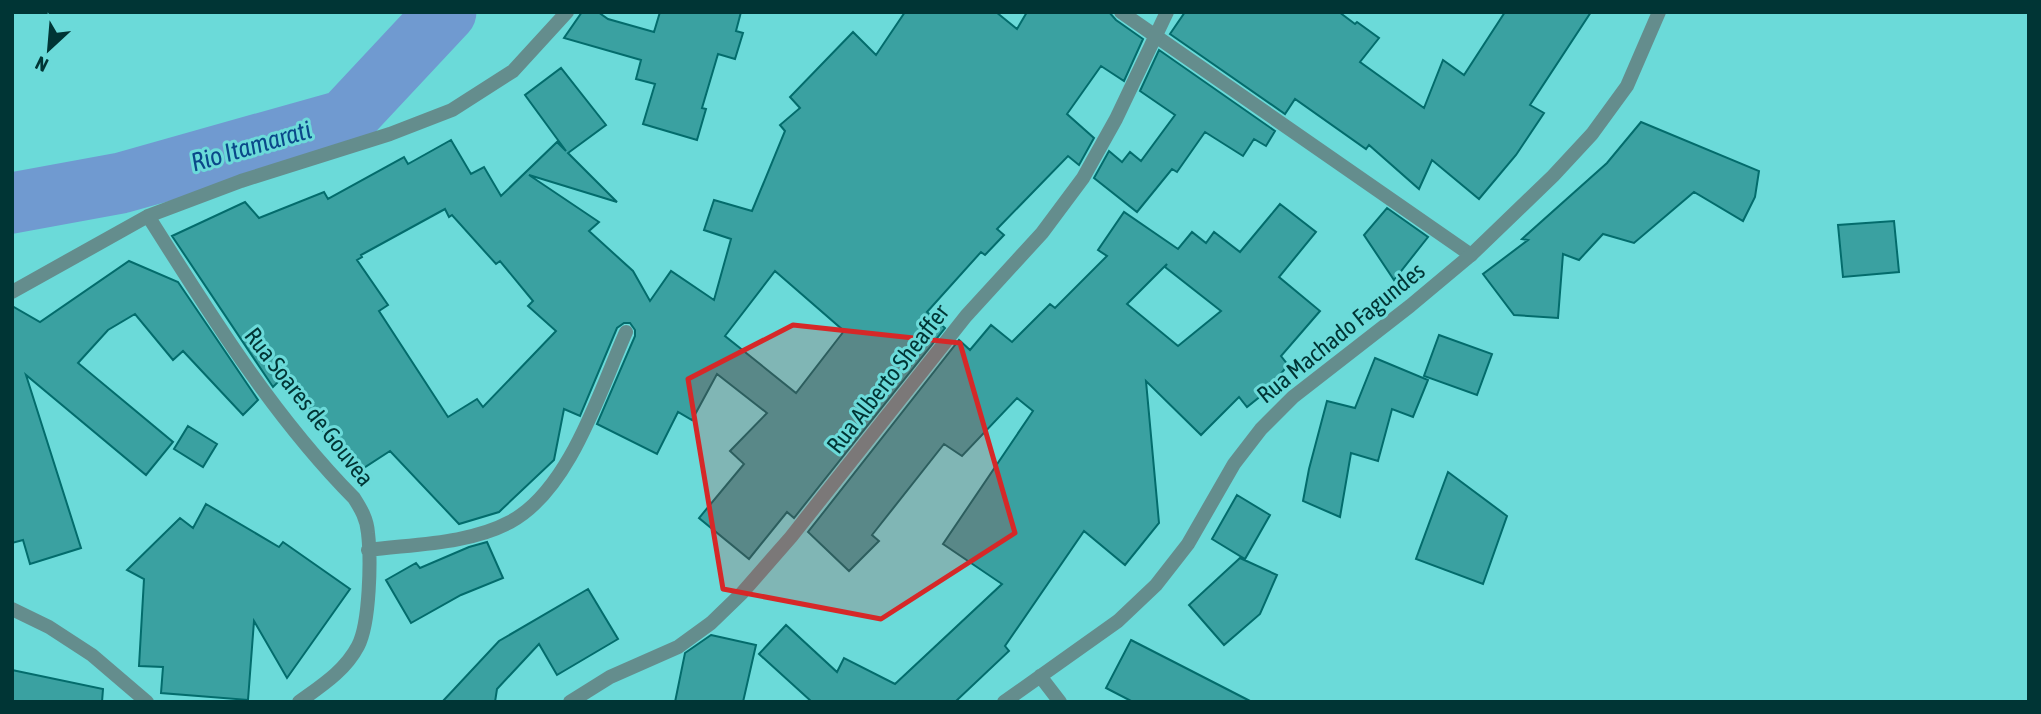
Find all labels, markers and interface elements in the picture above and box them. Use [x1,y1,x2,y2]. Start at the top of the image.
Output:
north arrow [14,14,84,84]
text: N [32,52,51,77]
water label: Rio Itamarati [187,114,315,178]
street label: Rua Machado Fagundes [1252,257,1430,408]
street label: Rua Alberto Sheaffer [821,298,955,458]
street label: Rua Soares de Gouvea [239,322,379,491]

